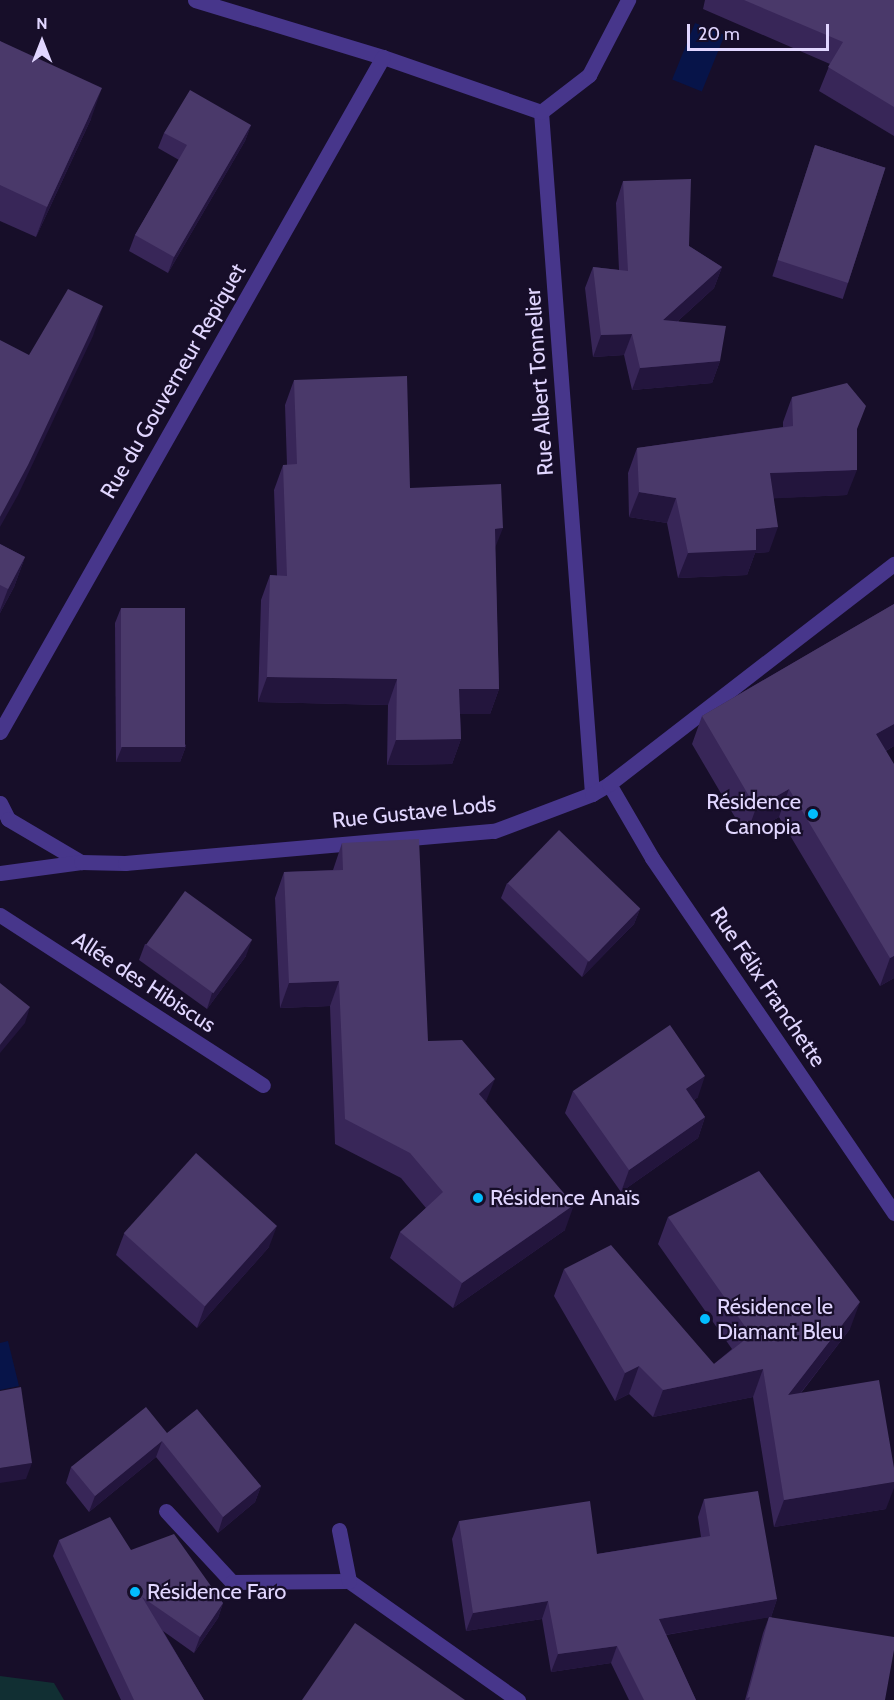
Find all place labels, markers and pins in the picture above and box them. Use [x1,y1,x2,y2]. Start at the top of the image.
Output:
place label: Résidence Canopia [706,788,801,840]
marker: Résidence Canopia [806,807,820,821]
place label: Résidence Anaïs [490,1185,640,1211]
marker: Résidence Anaïs [471,1191,485,1205]
place label: Résidence le Diamant Bleu [717,1293,843,1344]
marker: Résidence le Diamant Bleu [698,1312,712,1326]
place label: Résidence Faro [147,1579,286,1605]
marker: Résidence Faro [128,1585,142,1599]

